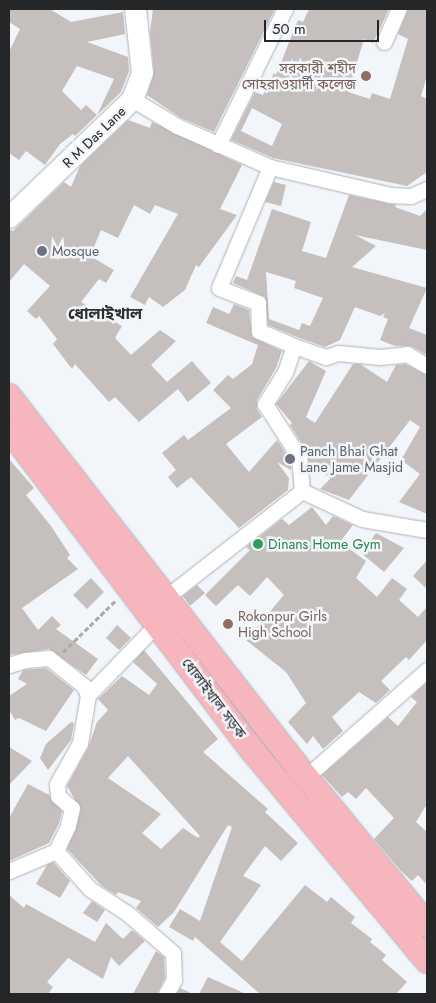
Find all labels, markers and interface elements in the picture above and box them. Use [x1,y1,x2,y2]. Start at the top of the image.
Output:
scale bar [266,10,381,42]
text: 50 m [272,18,306,40]
place label: সরকারী শহীদ সোহরাওয়ার্দী কলেজ [242,60,356,92]
marker: সরকারী শহীদ সোহরাওয়ার্দী কলেজ [360,70,372,82]
street label: R M Das Lane [59,103,129,171]
place label: Mosque [52,243,99,259]
marker: Mosque [36,245,48,257]
district label: ধোলাইখাল [68,304,142,324]
place label: Panch Bhai Ghat Lane Jame Masjid [300,443,403,476]
marker: Panch Bhai Ghat Lane Jame Masjid [284,453,296,465]
place label: Dinans Home Gym [268,536,381,552]
marker: Dinans Home Gym [252,538,264,550]
place label: Rokonpur Girls High School [238,608,327,640]
marker: Rokonpur Girls High School [222,618,234,630]
street label: ধোলাইখাল সড়ক [178,655,250,741]

